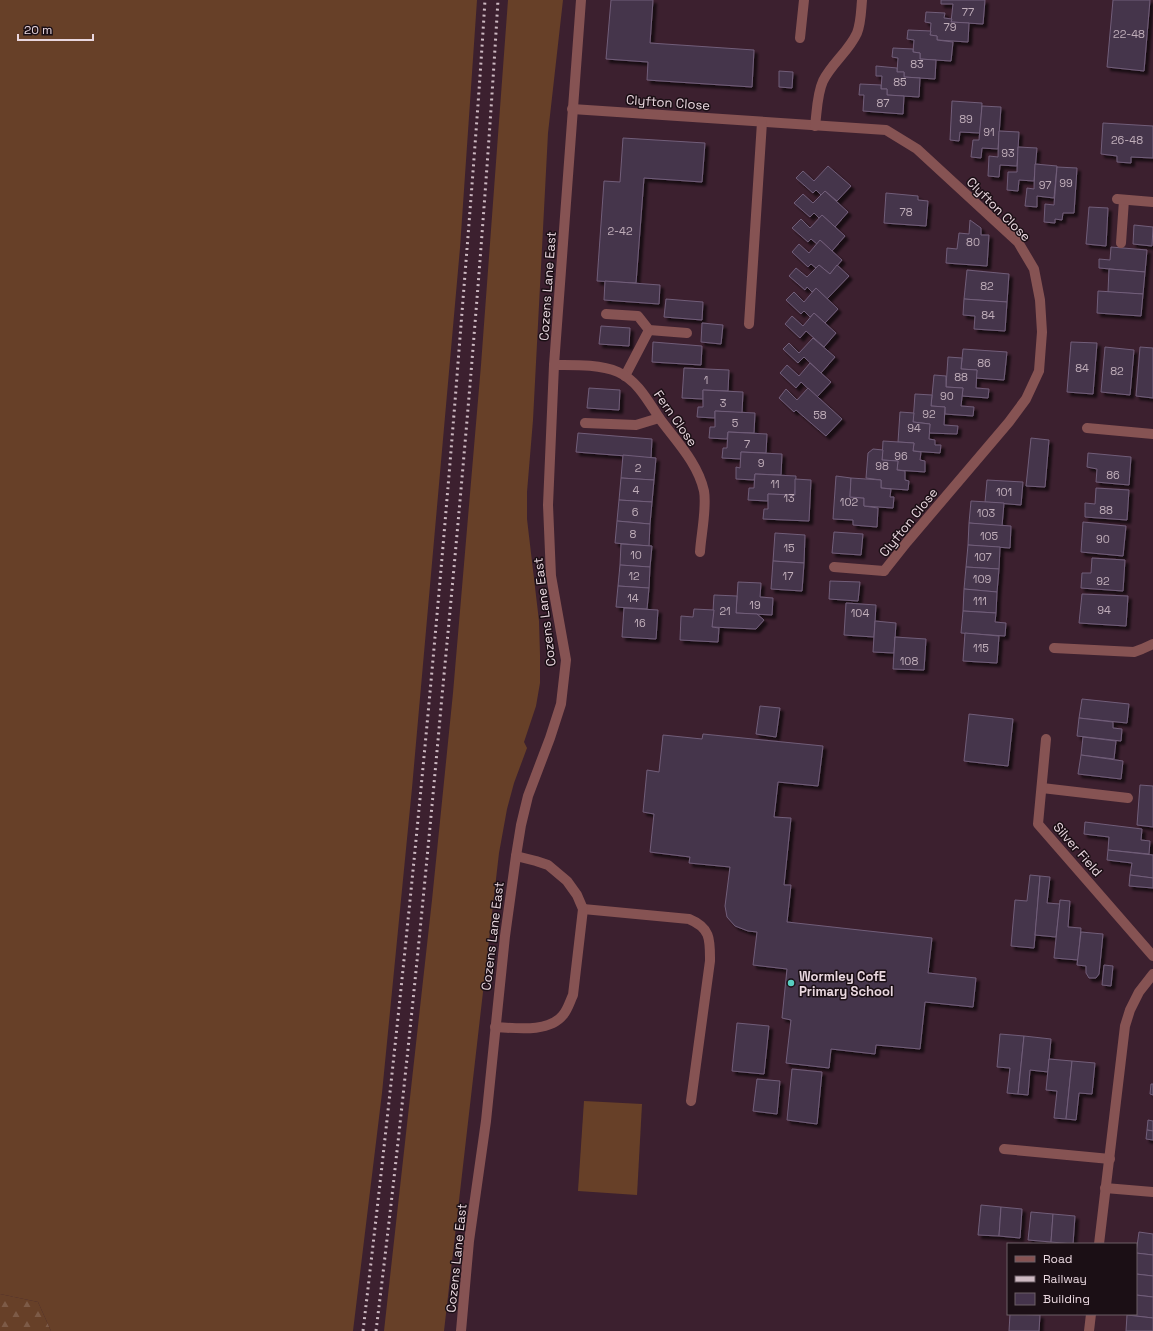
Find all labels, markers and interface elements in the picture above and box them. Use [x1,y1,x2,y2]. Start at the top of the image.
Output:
house number: 77 [962,5,974,19]
scale bar [18,16,93,42]
house number: 79 [944,20,957,34]
text: 20 m [24,22,52,38]
house number: 22-48 [1113,27,1145,41]
house number: 83 [910,57,924,71]
house number: 85 [893,75,907,89]
street label: Clyfton Close [625,91,711,114]
house number: 87 [877,96,889,110]
house number: 89 [959,112,973,126]
house number: 91 [983,125,995,139]
house number: 26-48 [1111,133,1143,147]
house number: 93 [1001,146,1015,160]
street label: Clyfton Close [963,174,1034,245]
house number: 99 [1059,176,1073,190]
house number: 97 [1039,178,1051,192]
house number: 78 [899,205,913,219]
house number: 2-42 [607,224,633,238]
street label: Cozens Lane East [535,231,560,341]
house number: 80 [966,235,980,249]
house number: 82 [980,279,994,293]
house number: 84 [981,308,995,322]
house number: 86 [977,356,991,370]
house number: 84 [1075,361,1089,375]
house number: 82 [1110,364,1124,378]
house number: 88 [954,370,968,384]
house number: 1 [704,373,708,387]
street label: Fern Close [650,387,701,450]
house number: 90 [940,389,954,403]
house number: 3 [720,396,727,410]
house number: 92 [922,407,936,421]
house number: 58 [813,408,827,422]
house number: 5 [732,416,739,430]
house number: 94 [907,421,921,435]
house number: 7 [744,437,750,451]
house number: 96 [894,449,908,463]
house number: 9 [758,456,765,470]
house number: 98 [875,459,889,473]
house number: 2 [635,461,642,475]
house number: 86 [1106,468,1120,482]
house number: 11 [770,477,780,491]
house number: 4 [633,483,640,497]
street label: Clyfton Close [875,484,941,560]
house number: 101 [996,485,1012,499]
house number: 13 [783,491,795,505]
house number: 102 [840,495,859,509]
house number: 88 [1099,503,1113,517]
house number: 6 [632,505,639,519]
house number: 103 [977,506,996,520]
house number: 8 [630,527,637,541]
house number: 105 [980,529,999,543]
house number: 90 [1096,532,1110,546]
house number: 15 [783,541,795,555]
house number: 10 [630,548,642,562]
house number: 107 [974,550,992,564]
street label: Cozens Lane East [529,557,560,667]
house number: 12 [628,569,640,583]
house number: 17 [783,569,793,583]
house number: 109 [973,572,991,586]
house number: 92 [1096,574,1110,588]
house number: 14 [627,591,639,605]
house number: 111 [973,594,987,608]
house number: 19 [749,598,761,612]
house number: 94 [1097,603,1111,617]
house number: 21 [719,604,731,618]
house number: 104 [851,606,869,620]
house number: 16 [634,616,646,630]
house number: 115 [973,641,989,655]
house number: 108 [900,654,918,668]
street label: Silver Field [1049,819,1106,880]
street label: Cozens Lane East [477,881,508,991]
place label: Wormley CofE Primary School [799,968,893,1000]
marker: Wormley CofE Primary School [786,978,796,988]
street label: Cozens Lane East [442,1203,471,1313]
legend [1007,1243,1137,1315]
text: Road [1043,1251,1072,1267]
text: Railway [1043,1271,1087,1287]
text: Building [1043,1291,1090,1307]

